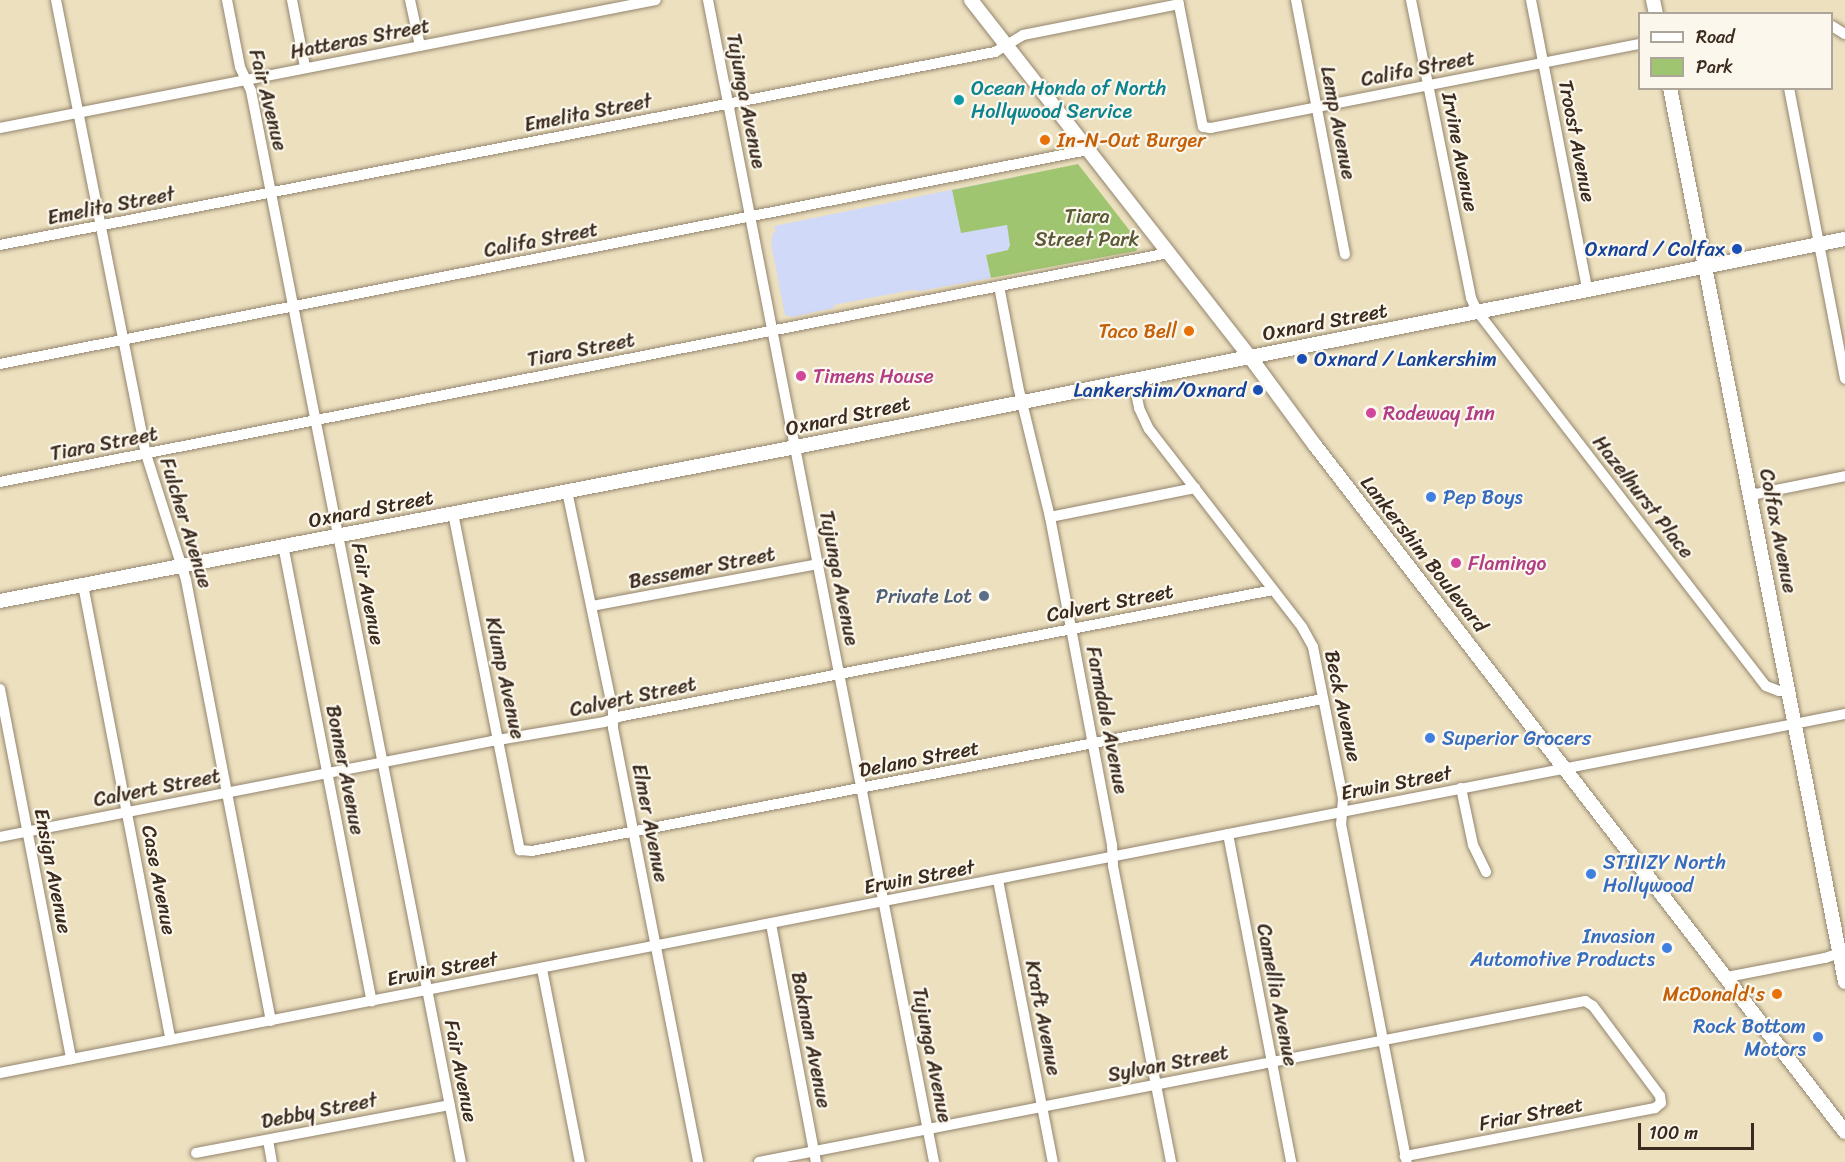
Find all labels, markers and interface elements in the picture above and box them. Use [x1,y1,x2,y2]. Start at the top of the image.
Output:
legend [1638,12,1833,90]
street label: Hatteras Street [288,14,432,64]
text: Road [1696,21,1735,53]
street label: Tujunga Avenue [721,31,771,171]
street label: Califa Street [1359,46,1477,92]
street label: Fair Avenue [244,47,292,153]
text: Park [1696,51,1733,83]
street label: Lemp Avenue [1315,65,1361,181]
place label: Ocean Honda of North Hollywood Service [971,77,1167,124]
street label: Troost Avenue [1553,78,1601,204]
street label: Emelita Street [522,89,654,137]
street label: Irvine Avenue [1437,90,1483,214]
marker: Ocean Honda of North Hollywood Service [952,93,966,107]
place label: In-N-Out Burger [1057,128,1206,152]
marker: In-N-Out Burger [1038,133,1052,147]
street label: Emelita Street [45,182,177,230]
park label: Tiara Street Park [1035,204,1139,251]
street label: Califa Street [482,217,600,263]
place label: Oxnard / Colfax [1585,237,1725,261]
marker: Oxnard / Colfax [1730,242,1744,256]
street label: Oxnard Street [1261,298,1389,346]
place label: Taco Bell [1098,319,1177,343]
marker: Taco Bell [1182,324,1196,338]
street label: Tiara Street [526,328,636,372]
place label: Oxnard / Lankershim [1314,347,1497,371]
marker: Oxnard / Lankershim [1295,352,1309,366]
place label: Timens House [813,364,933,388]
marker: Timens House [794,369,808,383]
place label: Lankershim/Oxnard [1074,378,1246,402]
marker: Lankershim/Oxnard [1251,383,1265,397]
street label: Oxnard Street [784,391,912,441]
place label: Rodeway Inn [1383,401,1495,425]
marker: Rodeway Inn [1364,406,1378,420]
street label: Tiara Street [49,422,159,466]
street label: Hazelhurst Place [1587,431,1699,563]
street label: Fulcher Avenue [155,455,217,591]
street label: Colfax Avenue [1754,467,1802,595]
street label: Lankershim Boulevard [1355,471,1493,637]
street label: Oxnard Street [307,485,435,533]
place label: Pep Boys [1443,485,1524,509]
marker: Pep Boys [1424,490,1438,504]
street label: Tujunga Avenue [814,508,864,648]
street label: Fair Avenue [346,541,390,647]
street label: Bessemer Street [627,542,777,594]
place label: Flamingo [1468,551,1546,575]
marker: Flamingo [1449,556,1463,570]
street label: Calvert Street [1045,579,1175,627]
place label: Private Lot [876,584,972,608]
marker: Private Lot [977,589,991,603]
street label: Klump Avenue [480,615,530,741]
street label: Farmdale Avenue [1081,644,1133,796]
street label: Beck Avenue [1320,648,1366,764]
street label: Calvert Street [568,672,698,722]
street label: Bonner Avenue [321,703,369,837]
place label: Superior Grocers [1442,726,1592,750]
marker: Superior Grocers [1423,731,1437,745]
street label: Delano Street [857,736,981,782]
street label: Erwin Street [1338,760,1454,806]
street label: Elmer Avenue [627,762,673,884]
street label: Calvert Street [92,764,222,812]
street label: Ensign Avenue [29,807,77,935]
street label: Case Avenue [137,823,181,937]
place label: STIIIZY North Hollywood [1603,850,1726,897]
street label: Erwin Street [861,854,977,900]
marker: STIIIZY North Hollywood [1584,867,1598,881]
street label: Camellia Avenue [1251,922,1303,1068]
place label: Invasion Automotive Products [1469,924,1655,971]
marker: Invasion Automotive Products [1660,941,1674,955]
street label: Erwin Street [384,946,500,992]
street label: Kraft Avenue [1020,959,1066,1077]
street label: Bakman Avenue [786,970,836,1110]
place label: McDonald's [1663,982,1765,1006]
street label: Tujunga Avenue [907,985,957,1125]
marker: McDonald's [1770,987,1784,1001]
place label: Rock Bottom Motors [1693,1014,1806,1061]
street label: Fair Avenue [439,1018,483,1124]
marker: Rock Bottom Motors [1811,1030,1825,1044]
street label: Sylvan Street [1106,1041,1230,1087]
street label: Debby Street [259,1088,379,1134]
street label: Friar Street [1477,1092,1585,1136]
scale bar [1641,1111,1756,1149]
text: 100 m [1649,1117,1698,1149]

